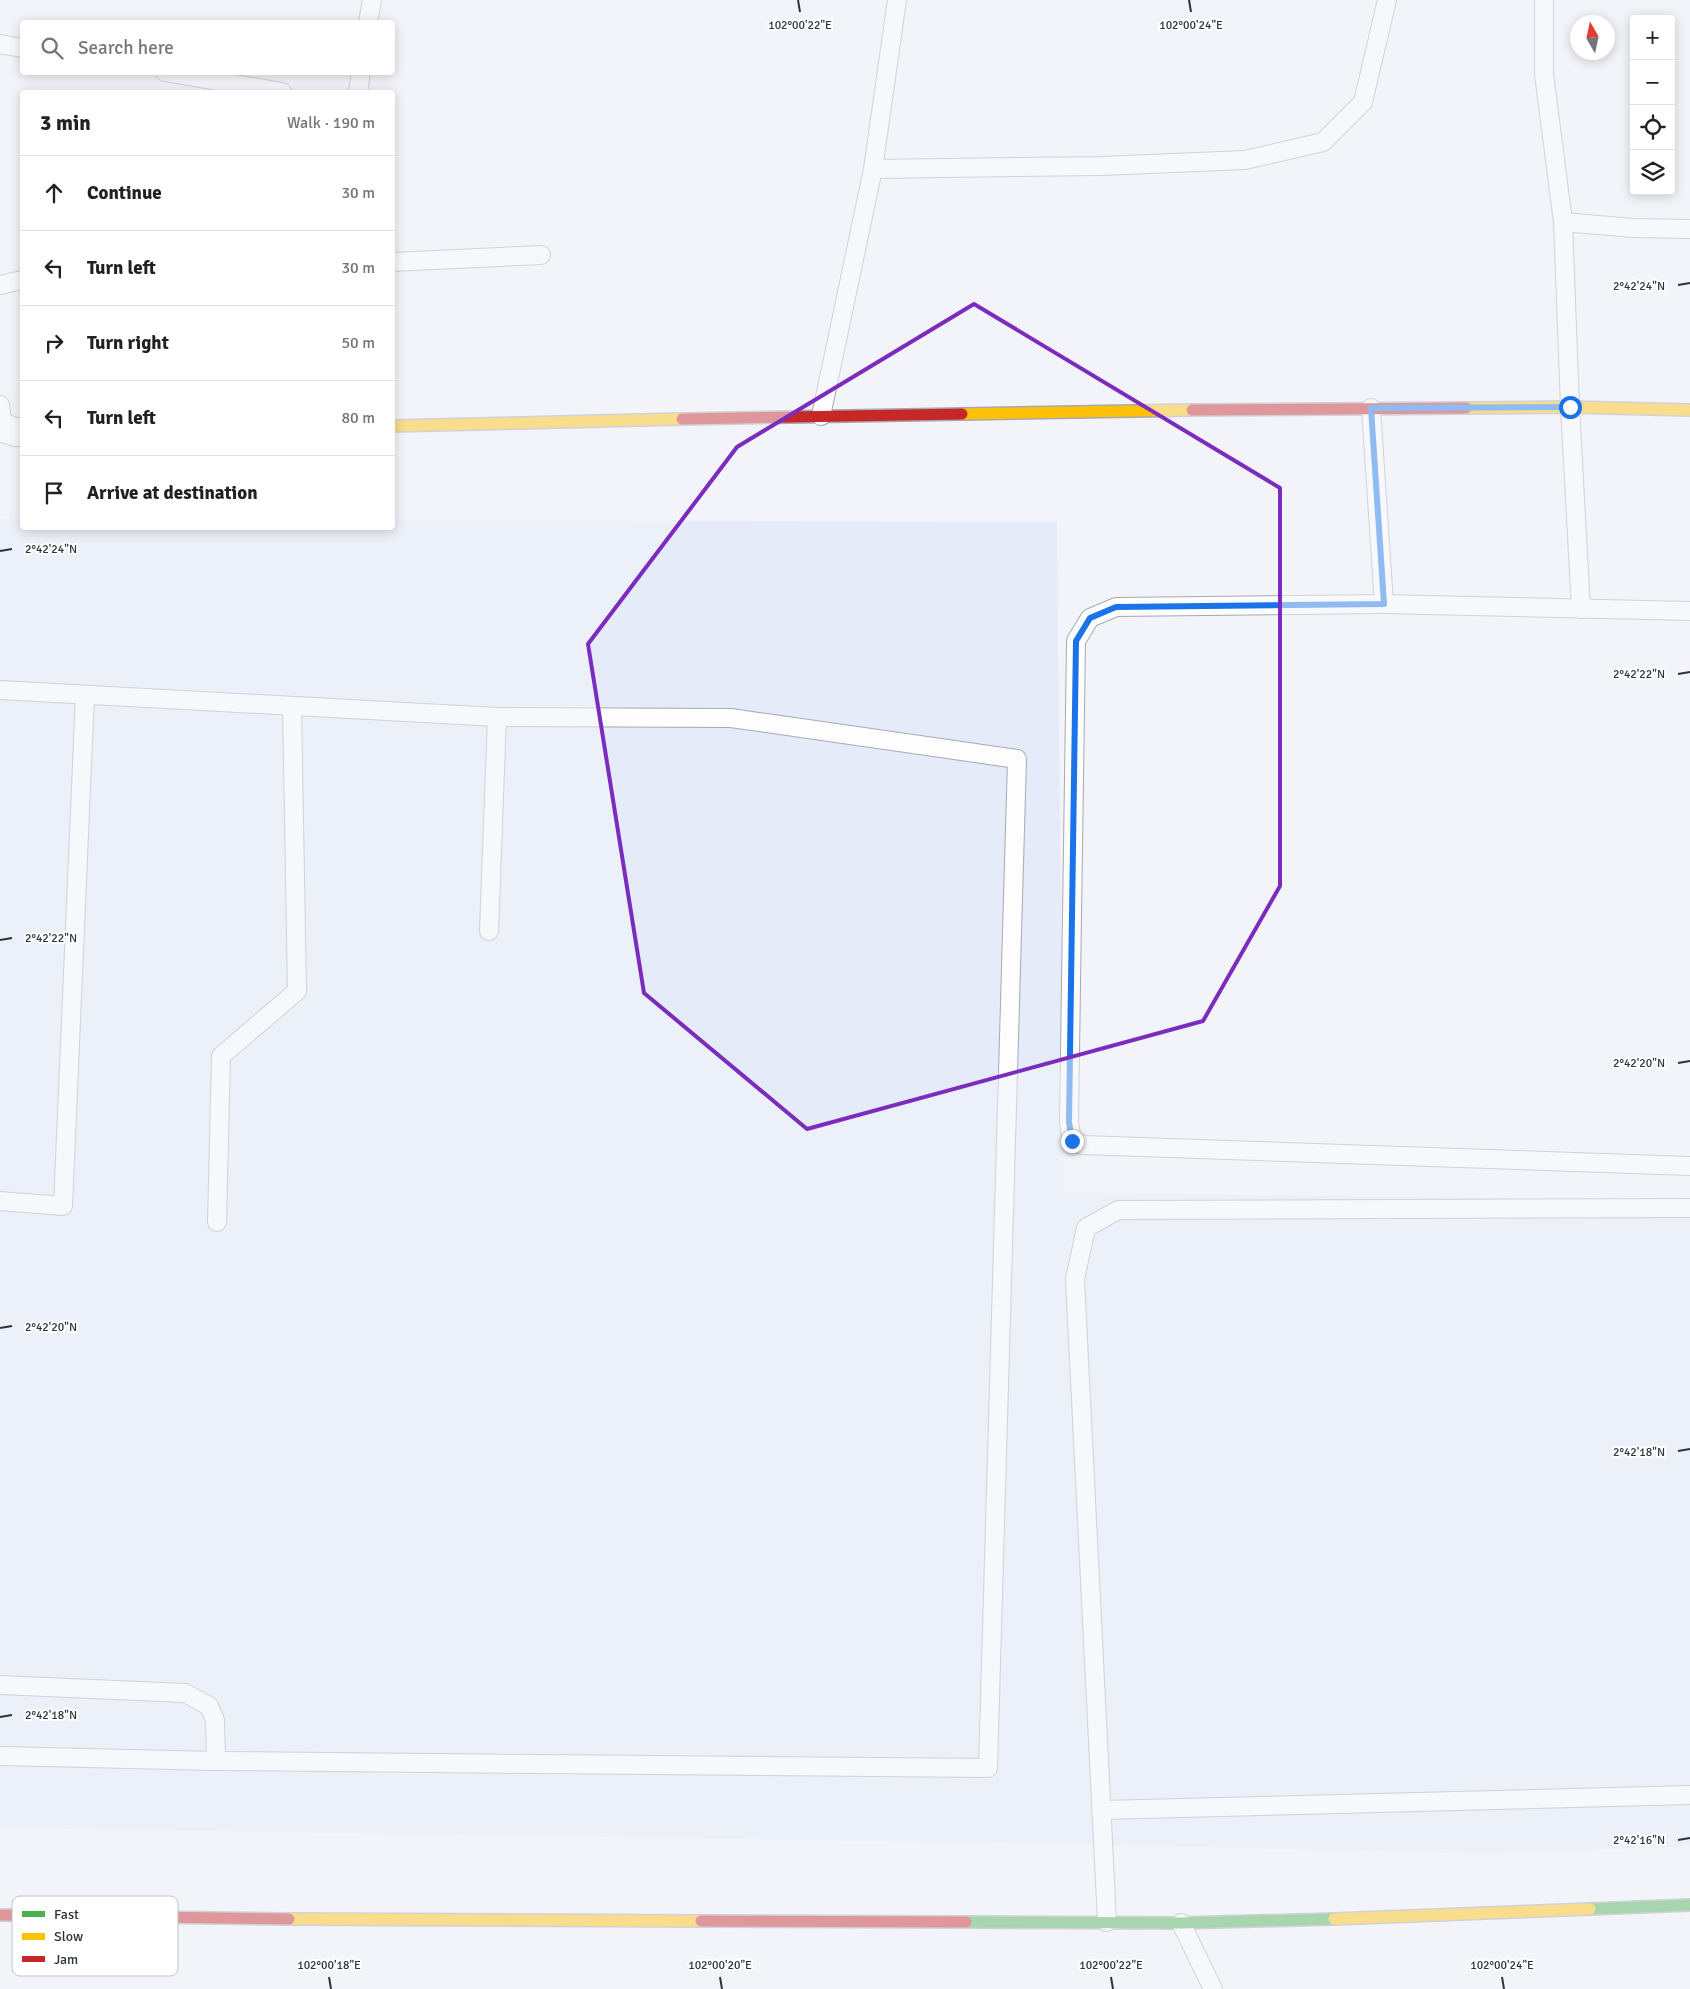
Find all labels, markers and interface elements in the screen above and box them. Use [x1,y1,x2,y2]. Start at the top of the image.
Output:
north arrow [1570,15,1615,60]
map controls [1630,15,1675,195]
button: + [1630,15,1675,60]
text: 102°00'22"E [768,18,832,33]
text: 102°00'24"E [1159,18,1223,33]
search box [20,20,395,75]
icon: search [38,34,66,62]
text: Search here [78,36,174,60]
button: − [1630,60,1675,105]
button: locate [1630,105,1675,150]
text: 3 min [40,110,91,136]
text: Walk · 190 m [287,113,375,133]
button: layers [1630,150,1675,195]
icon: ahead [40,179,68,207]
text: Continue [87,181,162,205]
text: 30 m [341,183,375,203]
icon: left [40,254,68,282]
text: Turn left [87,256,156,280]
text: 30 m [341,258,375,278]
text: 2°42'24"N [1613,279,1665,294]
icon: right [40,329,68,357]
text: Turn right [87,331,169,355]
text: 50 m [341,333,375,353]
route start [1559,396,1582,419]
icon: left [40,404,68,432]
text: Turn left [87,406,156,430]
text: 80 m [341,408,375,428]
icon: arrive [40,479,68,507]
text: Arrive at destination [87,481,258,505]
text: 2°42'24"N [25,542,77,557]
text: 2°42'22"N [1613,667,1665,682]
text: 2°42'22"N [25,931,77,946]
text: 2°42'20"N [1613,1056,1665,1071]
route end [1061,1130,1084,1153]
text: 2°42'20"N [25,1320,77,1335]
text: 2°42'18"N [1613,1445,1665,1460]
text: 2°42'18"N [25,1708,77,1723]
text: 2°42'16"N [1613,1833,1665,1848]
legend [12,1896,178,1976]
text: Fast [54,1906,79,1923]
text: Slow [54,1928,83,1945]
text: Jam [54,1951,78,1968]
text: 102°00'18"E [297,1958,361,1973]
text: 102°00'20"E [688,1958,752,1973]
text: 102°00'22"E [1079,1958,1143,1973]
text: 102°00'24"E [1470,1958,1534,1973]

